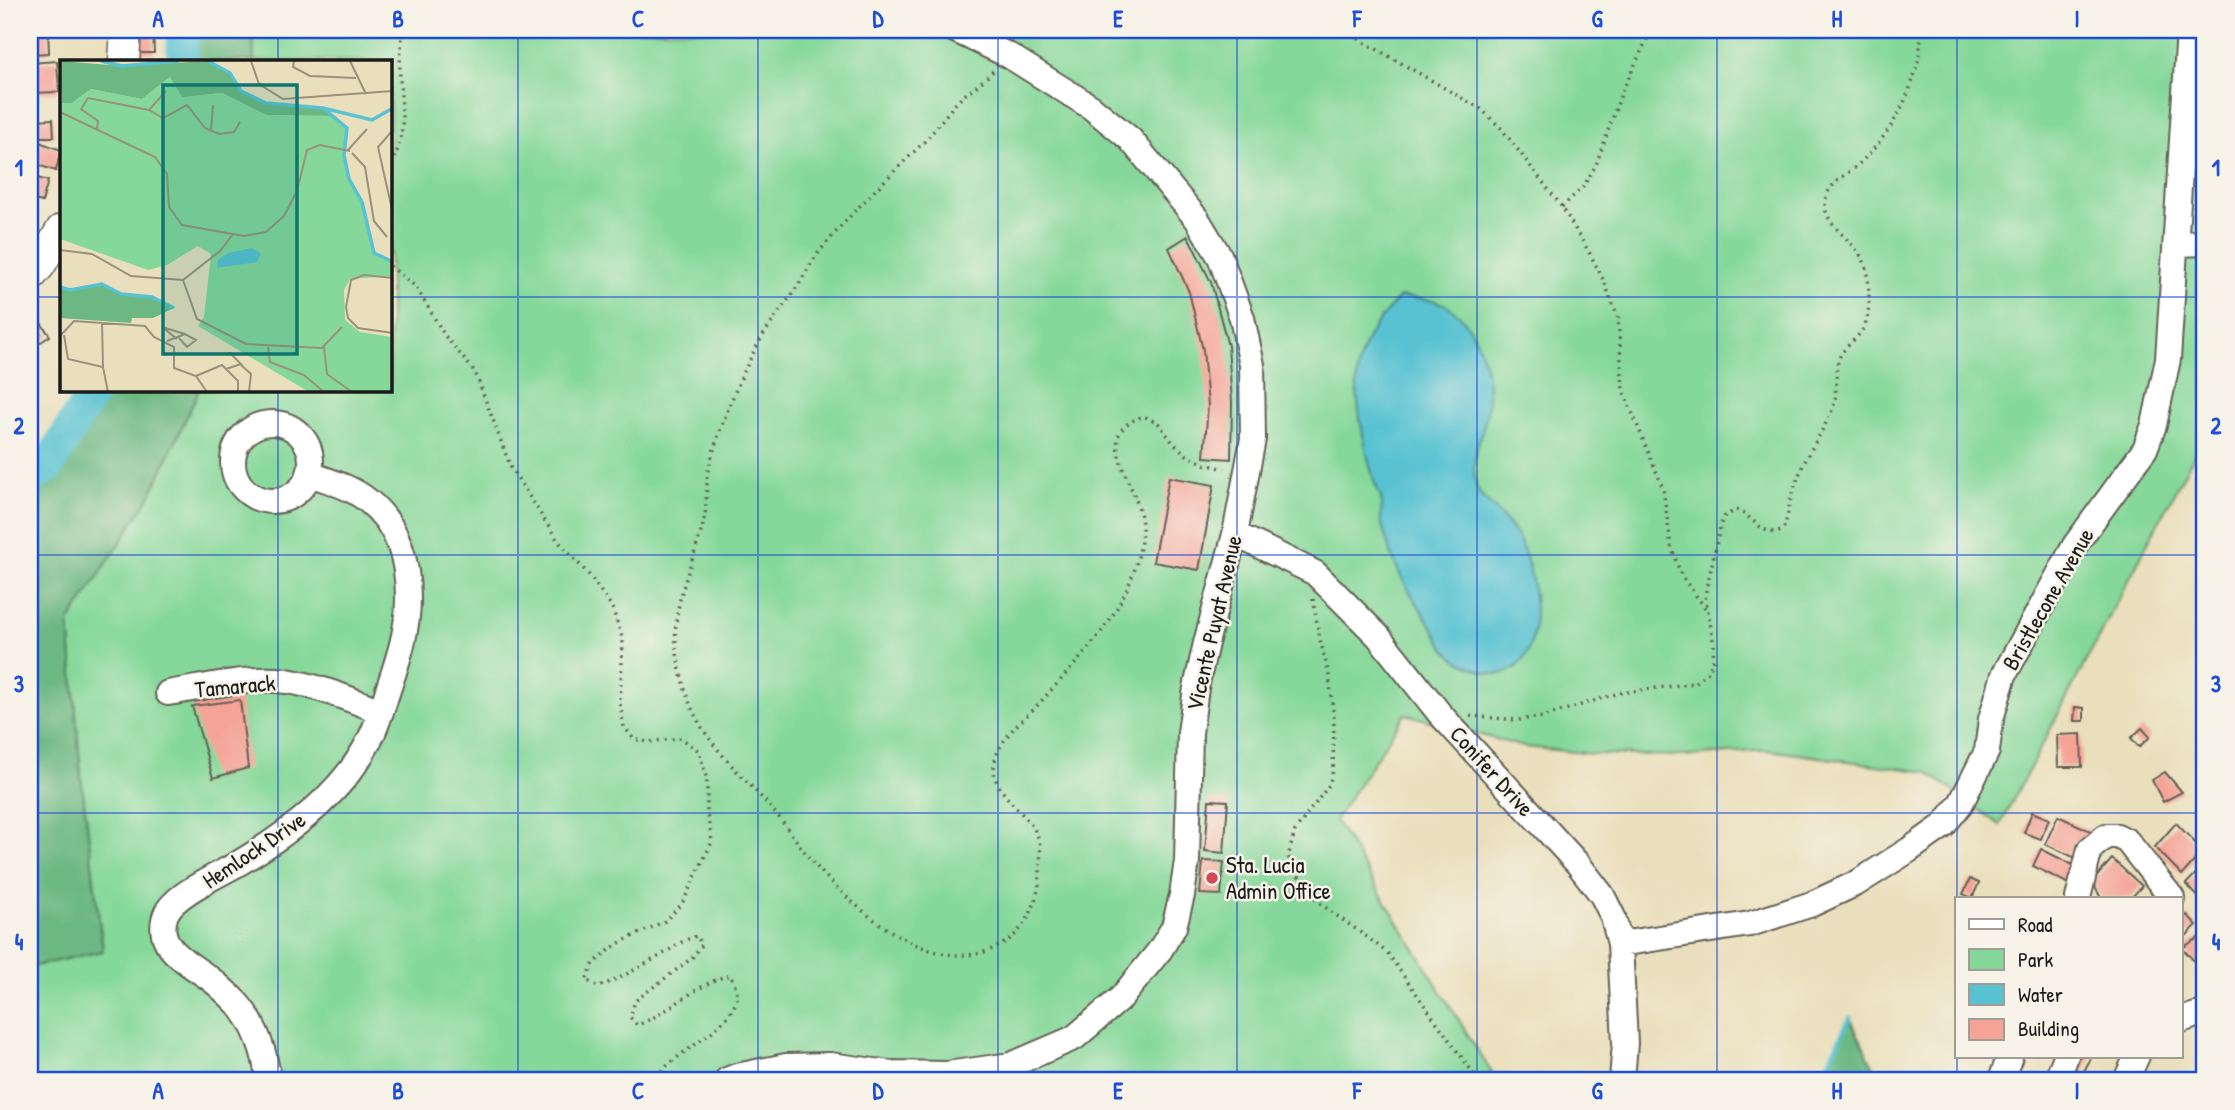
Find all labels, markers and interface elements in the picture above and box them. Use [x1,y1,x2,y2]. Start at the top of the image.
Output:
text: A [152,3,164,34]
text: B [392,3,404,34]
text: C [632,3,644,34]
text: D [873,3,885,34]
text: E [1113,3,1124,34]
text: F [1352,3,1363,34]
text: G [1591,3,1603,34]
text: H [1832,3,1843,34]
text: I [2074,3,2080,34]
inset map [60,60,392,392]
text: 1 [15,152,23,183]
text: 1 [2212,152,2220,183]
text: 2 [14,410,25,441]
text: 2 [2211,410,2222,441]
street label: Bristlecone Avenue [1994,522,2101,675]
street label: Vicente Puyat Avenue [1178,532,1249,714]
street label: Tamarack [193,667,277,704]
text: 3 [14,668,24,699]
text: 3 [2211,668,2221,699]
street label: Conifer Drive [1443,719,1541,823]
street label: Hemlock Drive [196,804,311,895]
place label: Sta. Lucia Admin Office [1226,849,1331,906]
marker: Sta. Lucia Admin Office [1204,870,1220,886]
legend [1955,897,2182,1058]
text: Road [2018,910,2052,939]
text: 4 [15,926,24,957]
text: 4 [2212,926,2221,957]
text: Park [2018,945,2053,974]
text: Water [2018,980,2063,1009]
text: Building [2018,1014,2079,1043]
text: A [152,1075,164,1106]
text: B [392,1075,404,1106]
text: C [632,1075,644,1106]
text: D [873,1075,885,1106]
text: E [1113,1075,1124,1106]
text: F [1352,1075,1363,1106]
text: G [1591,1075,1603,1106]
text: H [1832,1075,1843,1106]
text: I [2074,1075,2080,1106]

